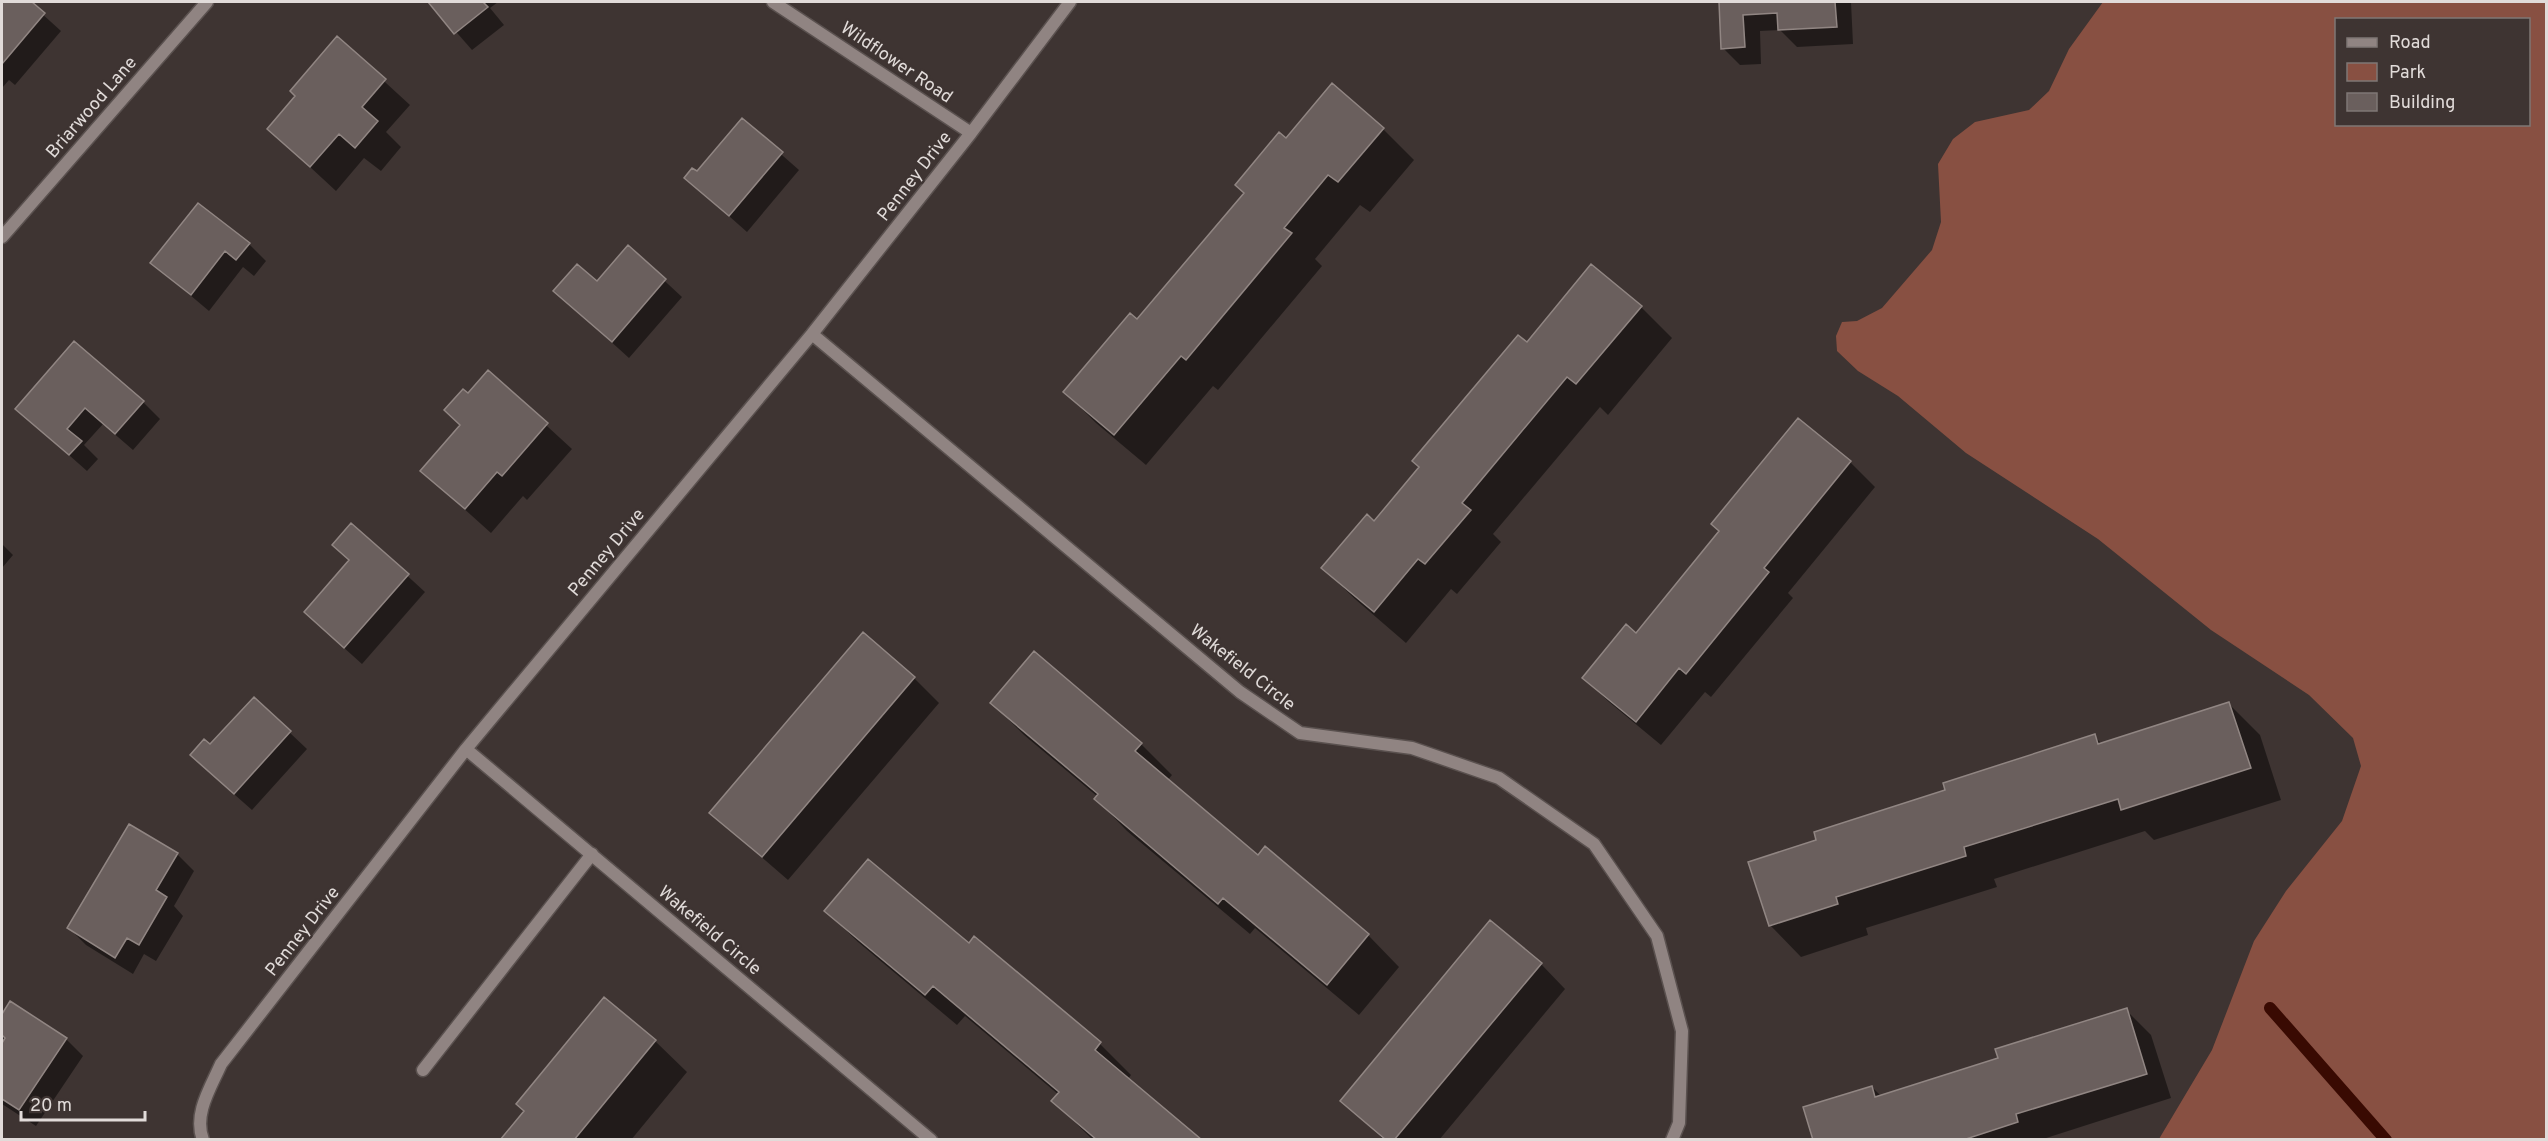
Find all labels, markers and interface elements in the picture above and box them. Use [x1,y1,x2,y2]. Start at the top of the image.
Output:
street label: Wildflower Road [836,17,957,109]
legend [2335,18,2530,126]
text: Road [2389,32,2431,55]
street label: Briarwood Lane [42,52,143,164]
text: Park [2389,62,2426,85]
text: Building [2389,92,2455,115]
street label: Penney Drive [873,127,957,226]
street label: Penney Drive [564,504,651,602]
street label: Wakefield Circle [1185,620,1300,717]
street label: Wakefield Circle [653,881,765,981]
street label: Penney Drive [261,882,345,981]
scale bar [21,1084,146,1122]
text: 20 m [30,1095,72,1118]

